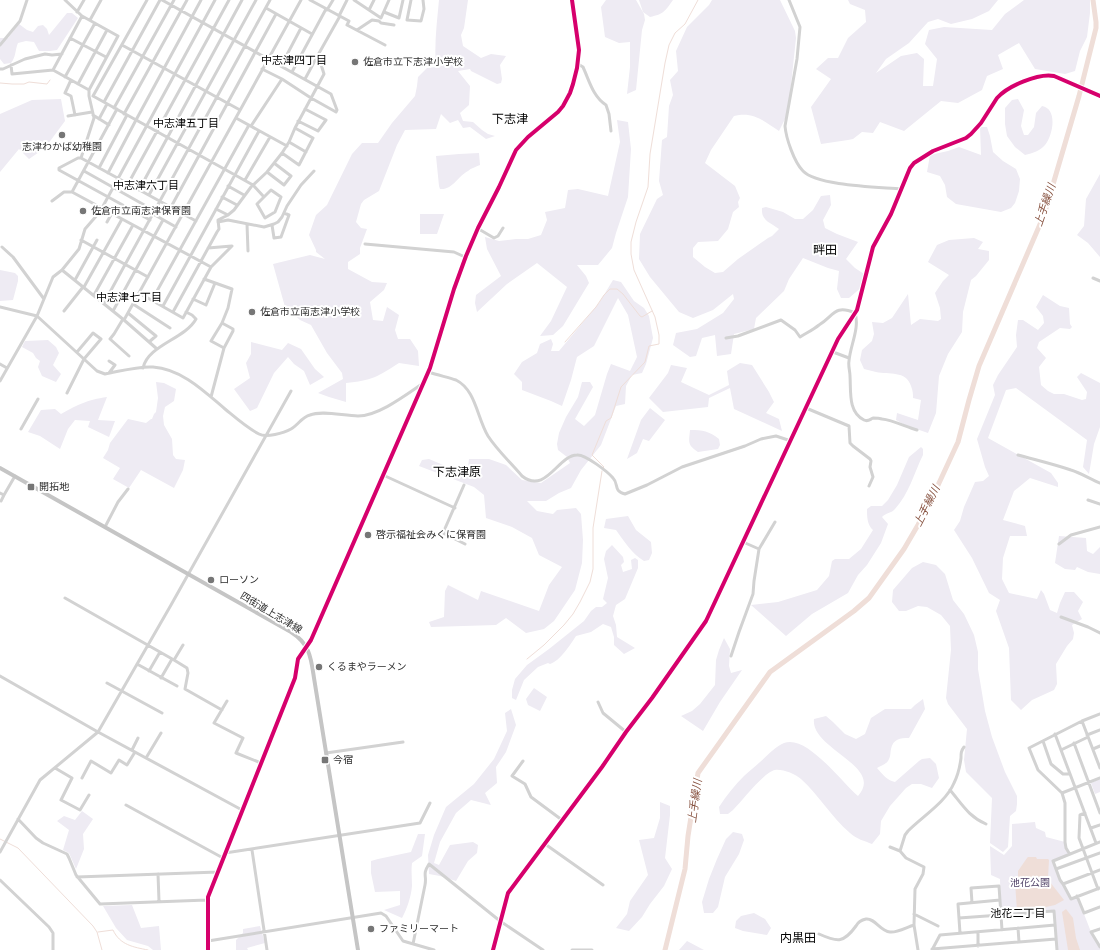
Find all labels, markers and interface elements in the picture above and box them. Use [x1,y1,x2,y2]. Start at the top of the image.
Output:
district label: 中志津四丁目 [261,54,327,67]
place label: 佐倉市立下志津小学校 [363,56,463,68]
marker: 佐倉市立下志津小学校 [350,57,360,67]
district label: 下志津 [492,112,528,126]
district label: 中志津五丁目 [153,117,219,130]
marker: 志津わかば幼稚園 [57,130,67,140]
place label: 志津わかば幼稚園 [22,141,102,153]
district label: 中志津六丁目 [113,179,179,192]
water label: 上手繰川 [1032,181,1059,228]
place label: 佐倉市立南志津保育園 [91,205,191,217]
marker: 佐倉市立南志津保育園 [78,206,88,216]
district label: 畔田 [813,243,837,257]
district label: 中志津七丁目 [96,291,162,304]
place label: 佐倉市立南志津小学校 [260,306,360,318]
marker: 佐倉市立南志津小学校 [247,307,257,317]
district label: 下志津原 [433,465,481,479]
place label: 開拓地 [39,481,70,493]
marker: 開拓地 [26,482,36,492]
water label: 上手繰川 [911,483,943,529]
place label: 啓示福祉会みくに保育園 [376,529,486,541]
marker: 啓示福祉会みくに保育園 [363,530,373,540]
place label: ローソン [219,574,259,586]
marker: ローソン [206,575,216,585]
street label: 四街道上志津線 [238,590,304,636]
place label: くるまやラーメン [327,661,406,673]
marker: くるまやラーメン [314,662,324,672]
place label: 今宿 [333,754,353,766]
marker: 今宿 [320,755,330,765]
water label: 上手繰川 [686,777,705,824]
park label: 池花公園 [1010,877,1050,889]
district label: 池花二丁目 [991,907,1046,920]
place label: ファミリーマート [379,923,459,935]
marker: ファミリーマート [366,924,376,934]
district label: 内黒田 [780,931,816,945]

